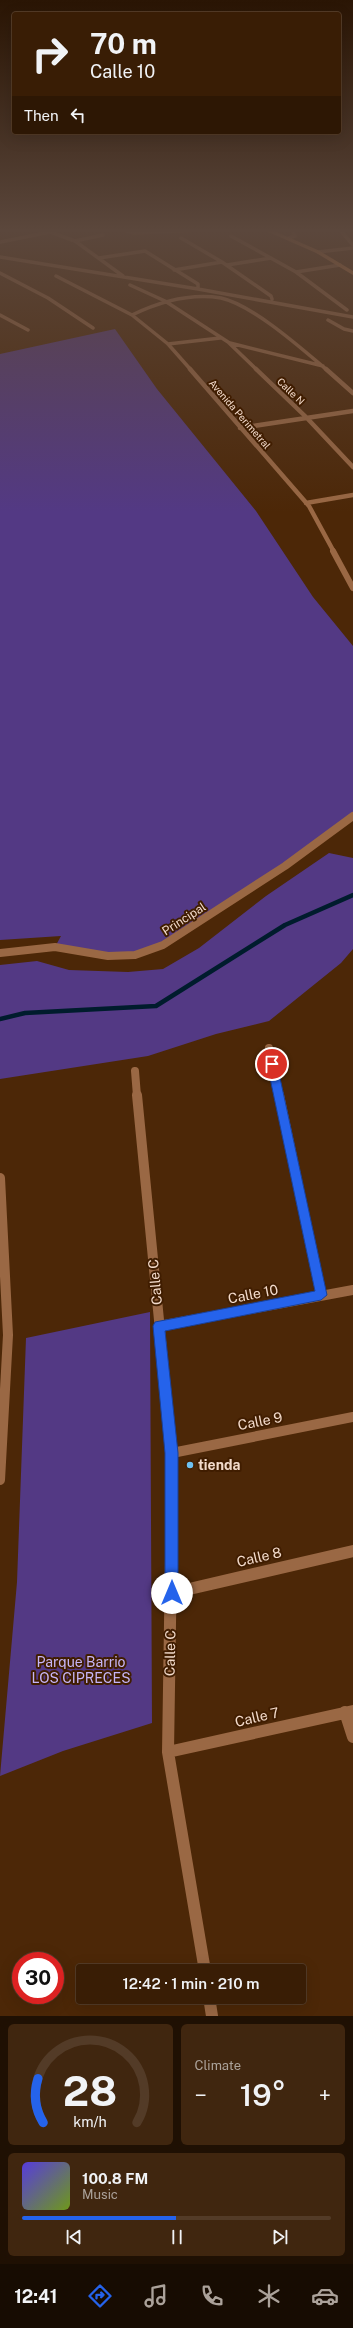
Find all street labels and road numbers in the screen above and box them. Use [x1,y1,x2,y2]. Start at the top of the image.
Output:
street label: Calle N [275,375,307,407]
street label: Avenida Perimetral [207,377,273,451]
street label: Principal [160,900,209,938]
street label: Calle C [145,1258,165,1306]
street label: Calle 10 [227,1281,279,1307]
street label: Calle 9 [236,1409,284,1433]
street label: Calle 8 [235,1544,283,1570]
street label: Calle C [162,1630,178,1676]
street label: Calle 7 [233,1704,281,1730]

